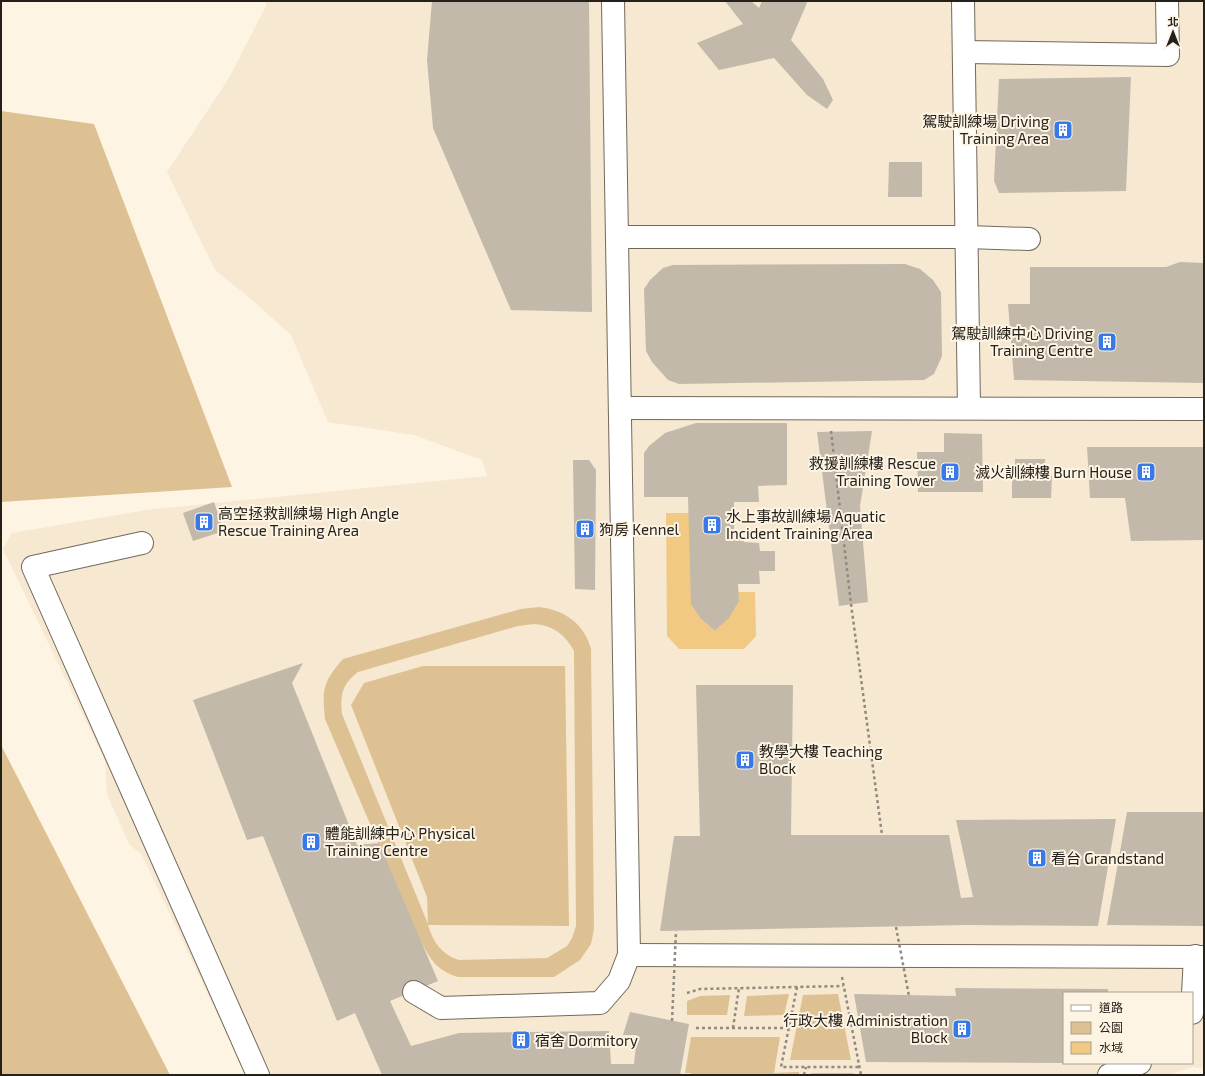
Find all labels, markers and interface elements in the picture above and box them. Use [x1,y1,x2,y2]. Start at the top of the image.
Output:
north arrow [1153,12,1193,52]
text: 北 [1168,15,1179,28]
place label: 駕駛訓練場 Driving Training Area [922,112,1050,147]
building icon: 駕駛訓練場 Driving Training Area [1052,119,1074,141]
place label: 駕駛訓練中心 Driving Training Centre [951,324,1094,359]
building icon: 駕駛訓練中心 Driving Training Centre [1096,331,1118,353]
place label: 救援訓練樓 Rescue Training Tower [809,454,936,489]
building icon: 救援訓練樓 Rescue Training Tower [939,461,961,483]
building icon: 滅火訓練樓 Burn House [1135,461,1157,483]
place label: 滅火訓練樓 Burn House [975,463,1132,481]
place label: 高空拯救訓練場 High Angle Rescue Training Area [218,504,399,539]
place label: 水上事故訓練場 Aquatic Incident Training Area [726,507,886,542]
building icon: 高空拯救訓練場 High Angle Rescue Training Area [193,511,215,533]
building icon: 水上事故訓練場 Aquatic Incident Training Area [701,514,723,536]
building icon: 狗房 Kennel [574,518,596,540]
place label: 狗房 Kennel [599,520,680,538]
place label: 教學大樓 Teaching Block [759,742,883,777]
building icon: 教學大樓 Teaching Block [734,749,756,771]
place label: 體能訓練中心 Physical Training Centre [325,824,476,859]
building icon: 體能訓練中心 Physical Training Centre [300,831,322,853]
building icon: 看台 Grandstand [1026,847,1048,869]
place label: 看台 Grandstand [1051,849,1164,867]
legend [1063,992,1193,1064]
text: 道路 [1099,1000,1123,1014]
place label: 行政大樓 Administration Block [783,1011,948,1046]
building icon: 行政大樓 Administration Block [951,1018,973,1040]
text: 公園 [1099,1020,1123,1034]
building icon: 宿舍 Dormitory [510,1029,532,1051]
place label: 宿舍 Dormitory [535,1031,638,1049]
text: 水域 [1099,1040,1123,1054]

